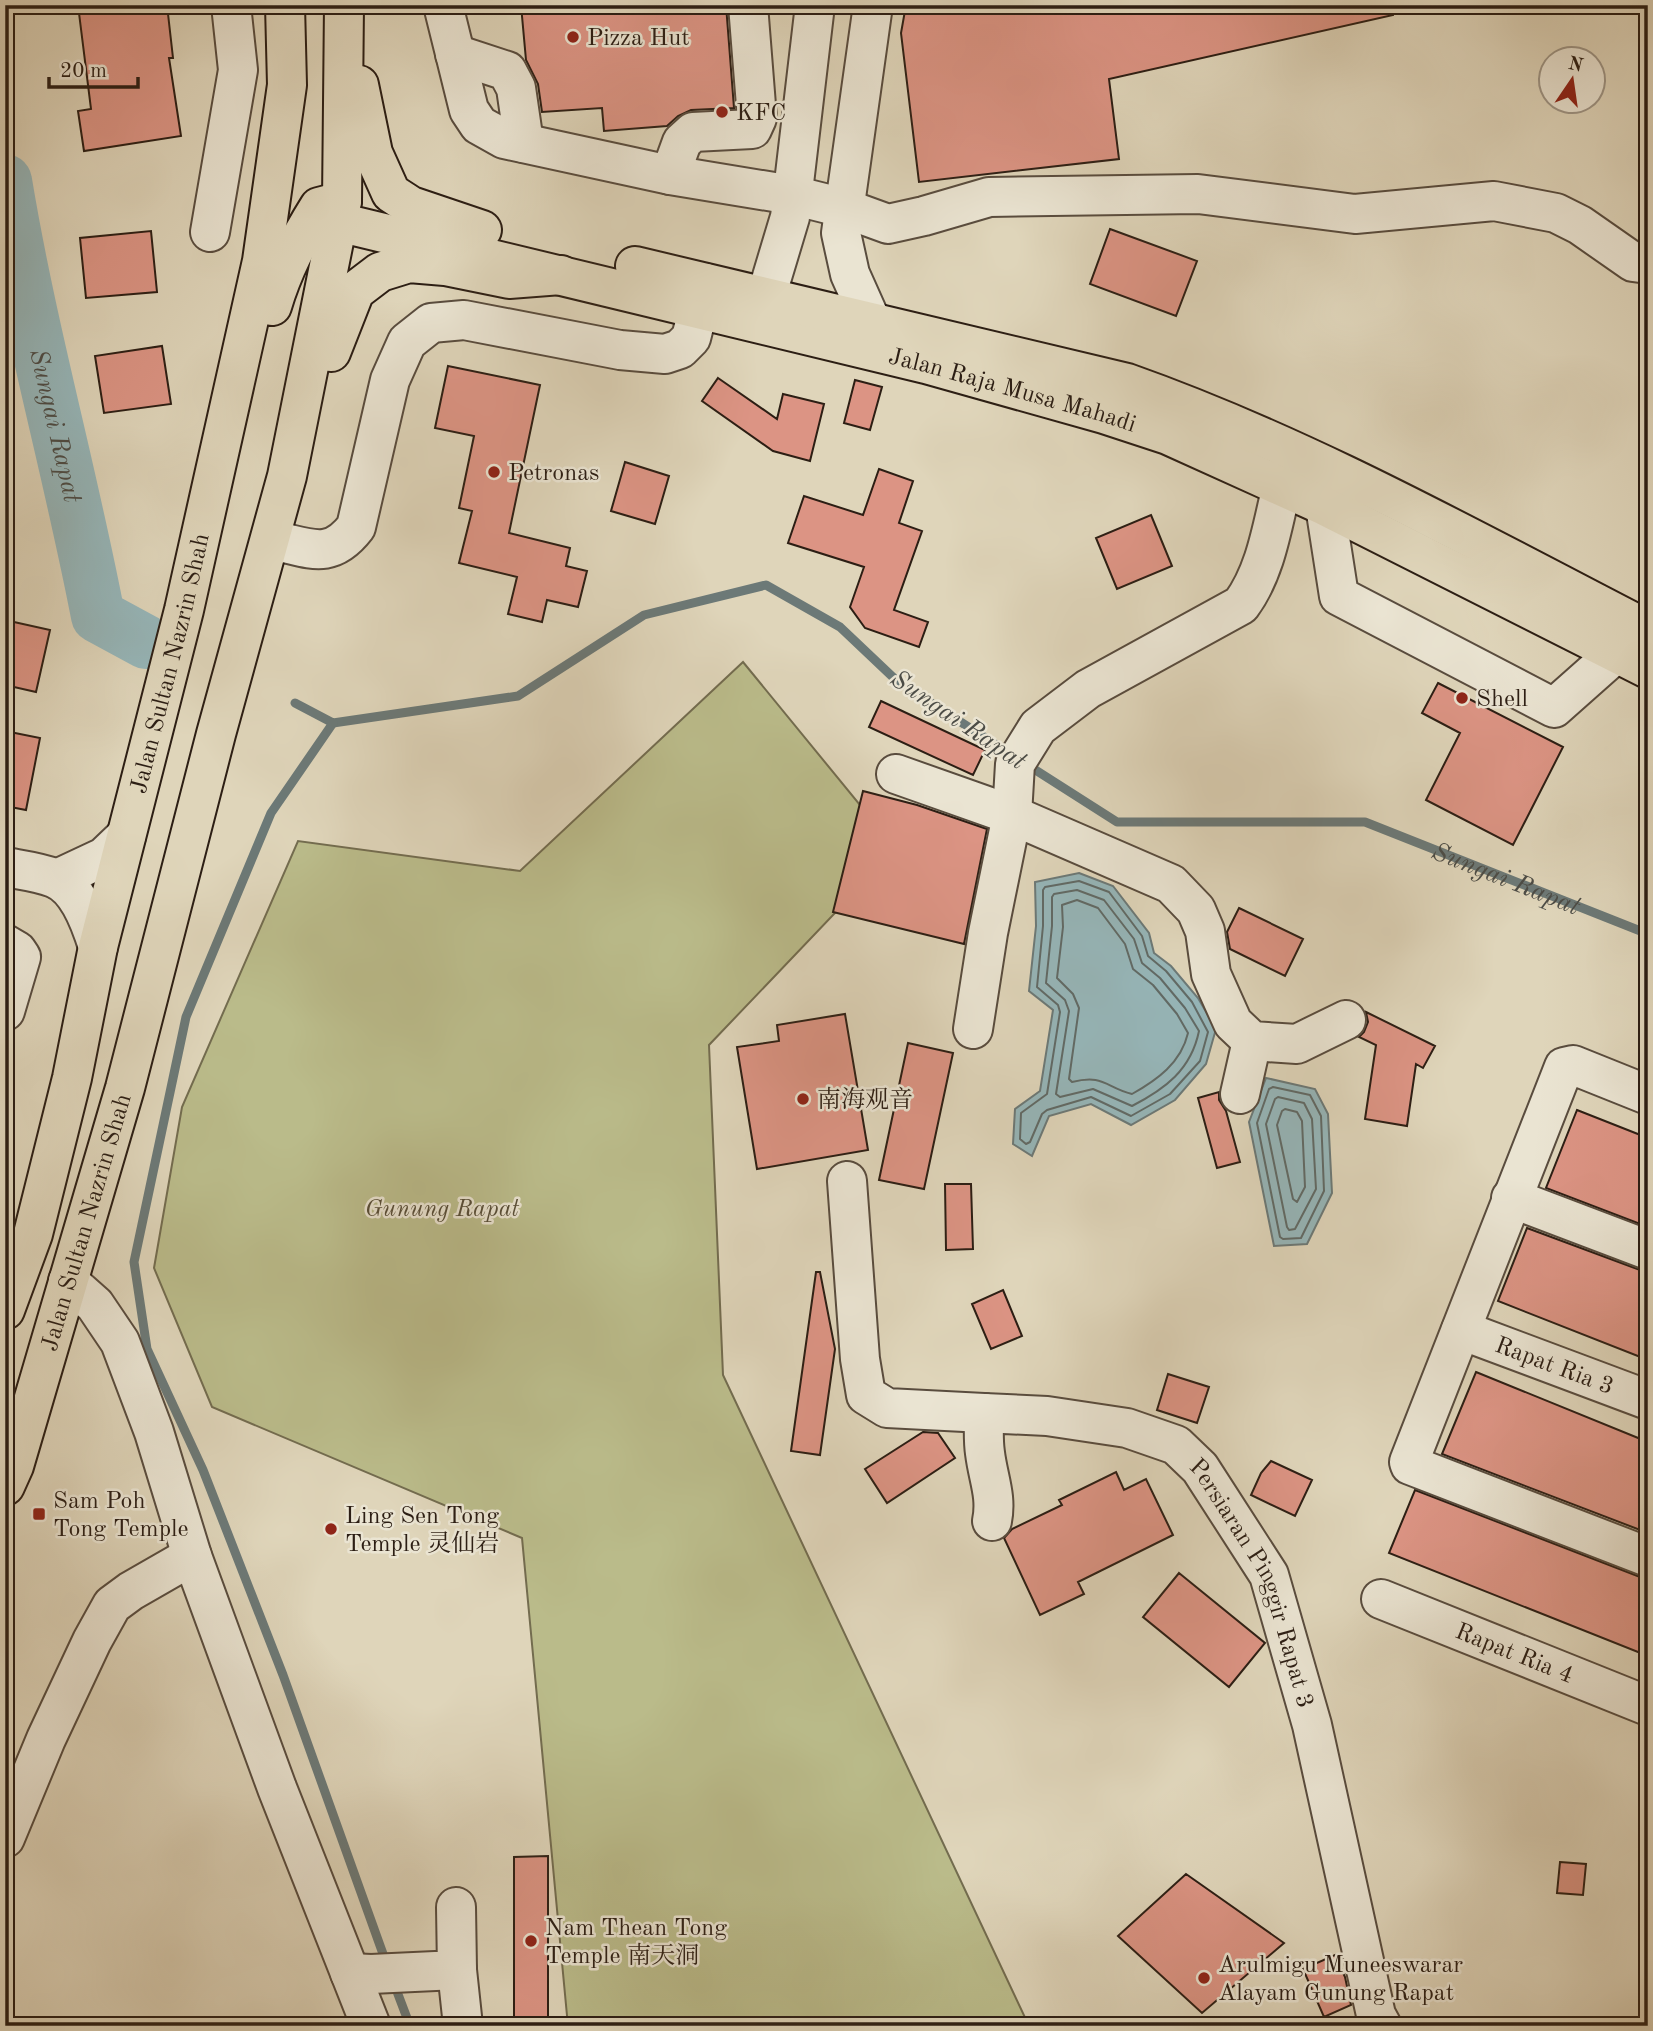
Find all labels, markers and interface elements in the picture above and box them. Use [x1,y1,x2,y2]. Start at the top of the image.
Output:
place label: Pizza Hut [587,27,690,51]
marker: Pizza Hut [565,29,581,45]
scale bar [49,46,138,90]
north arrow [1538,46,1608,116]
text: N [1566,55,1585,77]
text: 20 m [60,61,107,82]
place label: KFC [736,102,786,126]
marker: KFC [714,104,730,120]
street label: Jalan Raja Musa Mahadi [886,345,1139,438]
water label: Sungai Rapat [24,347,85,506]
place label: Petronas [508,462,600,486]
marker: Petronas [486,464,502,480]
street label: Jalan Sultan Nazrin Shah [128,531,215,796]
water label: Sungai Rapat [885,666,1031,776]
place label: Shell [1476,688,1528,712]
marker: Shell [1454,690,1470,706]
water label: Sungai Rapat [1428,839,1584,921]
place label: 南海观音 [817,1086,913,1113]
street label: Jalan Sultan Nazrin Shah [38,1091,137,1354]
marker: 南海观音 [795,1091,811,1107]
park label: Gunung Rapat [365,1198,520,1222]
street label: Rapat Ria 3 [1491,1334,1617,1400]
street label: Persiaran Pinggir Rapat 3 [1184,1455,1316,1711]
place label: Sam Poh Tong Temple [53,1490,189,1542]
place label: Ling Sen Tong Temple 灵仙岩 [345,1505,499,1557]
marker: Sam Poh Tong Temple [31,1506,47,1522]
marker: Ling Sen Tong Temple 灵仙岩 [323,1521,339,1537]
street label: Rapat Ria 4 [1452,1620,1576,1689]
place label: Nam Thean Tong Temple 南天洞 [545,1917,727,1969]
marker: Nam Thean Tong Temple 南天洞 [523,1933,539,1949]
place label: Arulmigu Muneeswarar Alayam Gunung Rapat [1218,1954,1463,2006]
marker: Arulmigu Muneeswarar Alayam Gunung Rapat [1196,1970,1212,1986]

